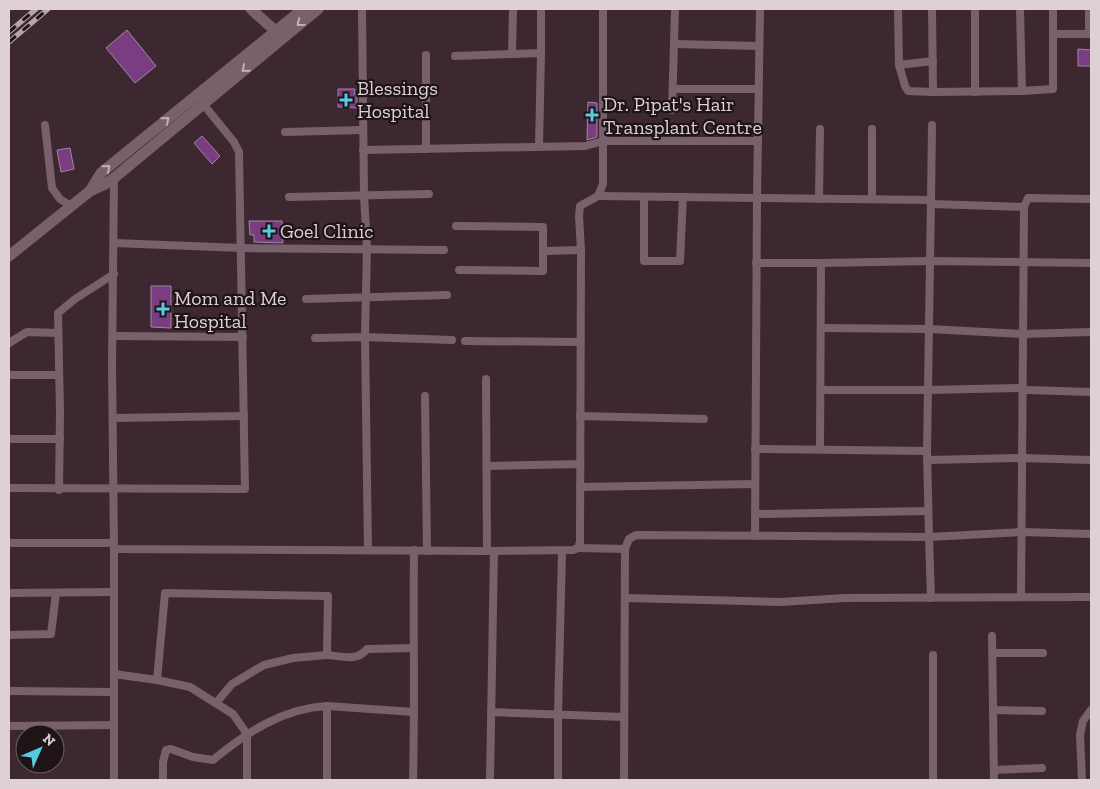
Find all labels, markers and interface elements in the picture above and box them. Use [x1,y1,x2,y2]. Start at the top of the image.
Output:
one-way arrow [297,18,306,26]
one-way arrow [241,63,250,72]
place label: Blessings Hospital [357,76,438,123]
place label: Dr. Pipat's Hair Transplant Centre [603,92,762,139]
marker: Blessings Hospital [339,93,353,107]
marker: Dr. Pipat's Hair Transplant Centre [585,108,599,122]
one-way arrow [161,116,170,125]
one-way arrow [101,166,110,174]
place label: Goel Clinic [280,219,373,243]
marker: Goel Clinic [262,224,276,238]
place label: Mom and Me Hospital [174,286,286,333]
marker: Mom and Me Hospital [156,302,170,316]
north arrow [15,724,65,774]
text: N [39,730,59,750]

